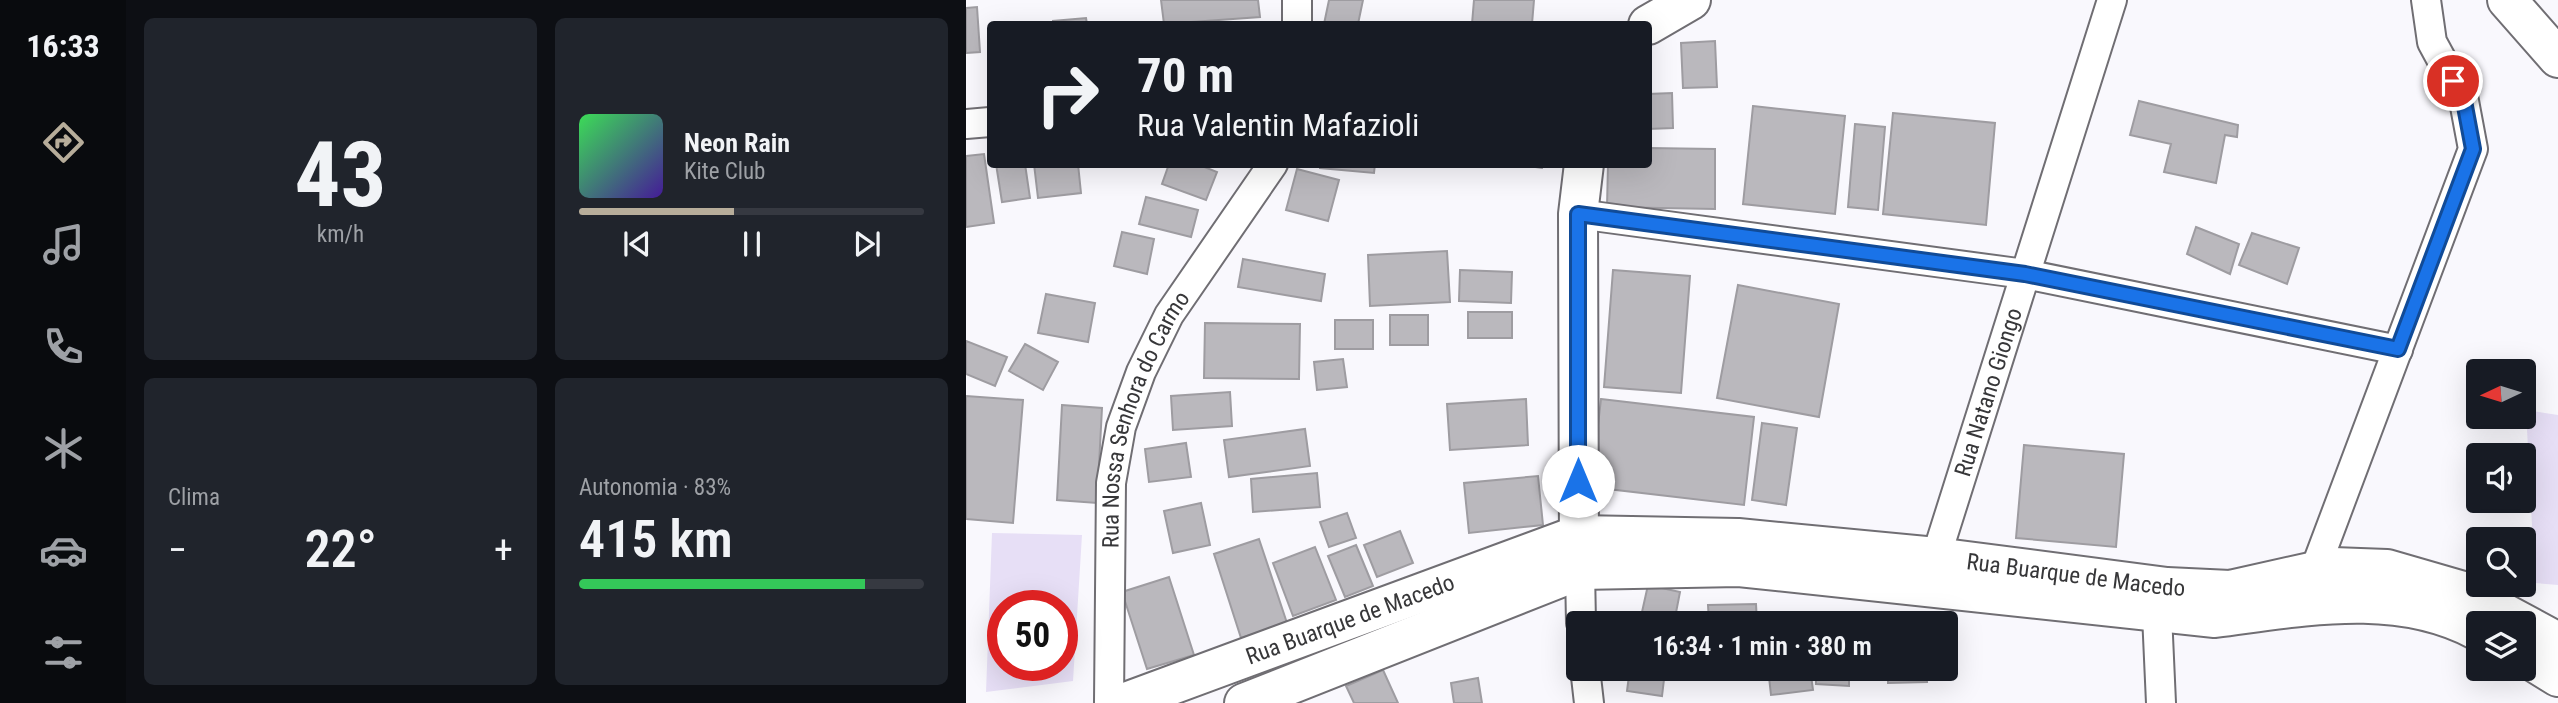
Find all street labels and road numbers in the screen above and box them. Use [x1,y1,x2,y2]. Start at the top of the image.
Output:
street label: Rua Nossa Senhora do Carmo [1097,286,1195,548]
street label: Rua Natano Giongo [1949,304,2027,480]
street label: Rua Buarque de Macedo [1965,548,2186,601]
street label: Rua Buarque de Macedo [1242,568,1458,670]

